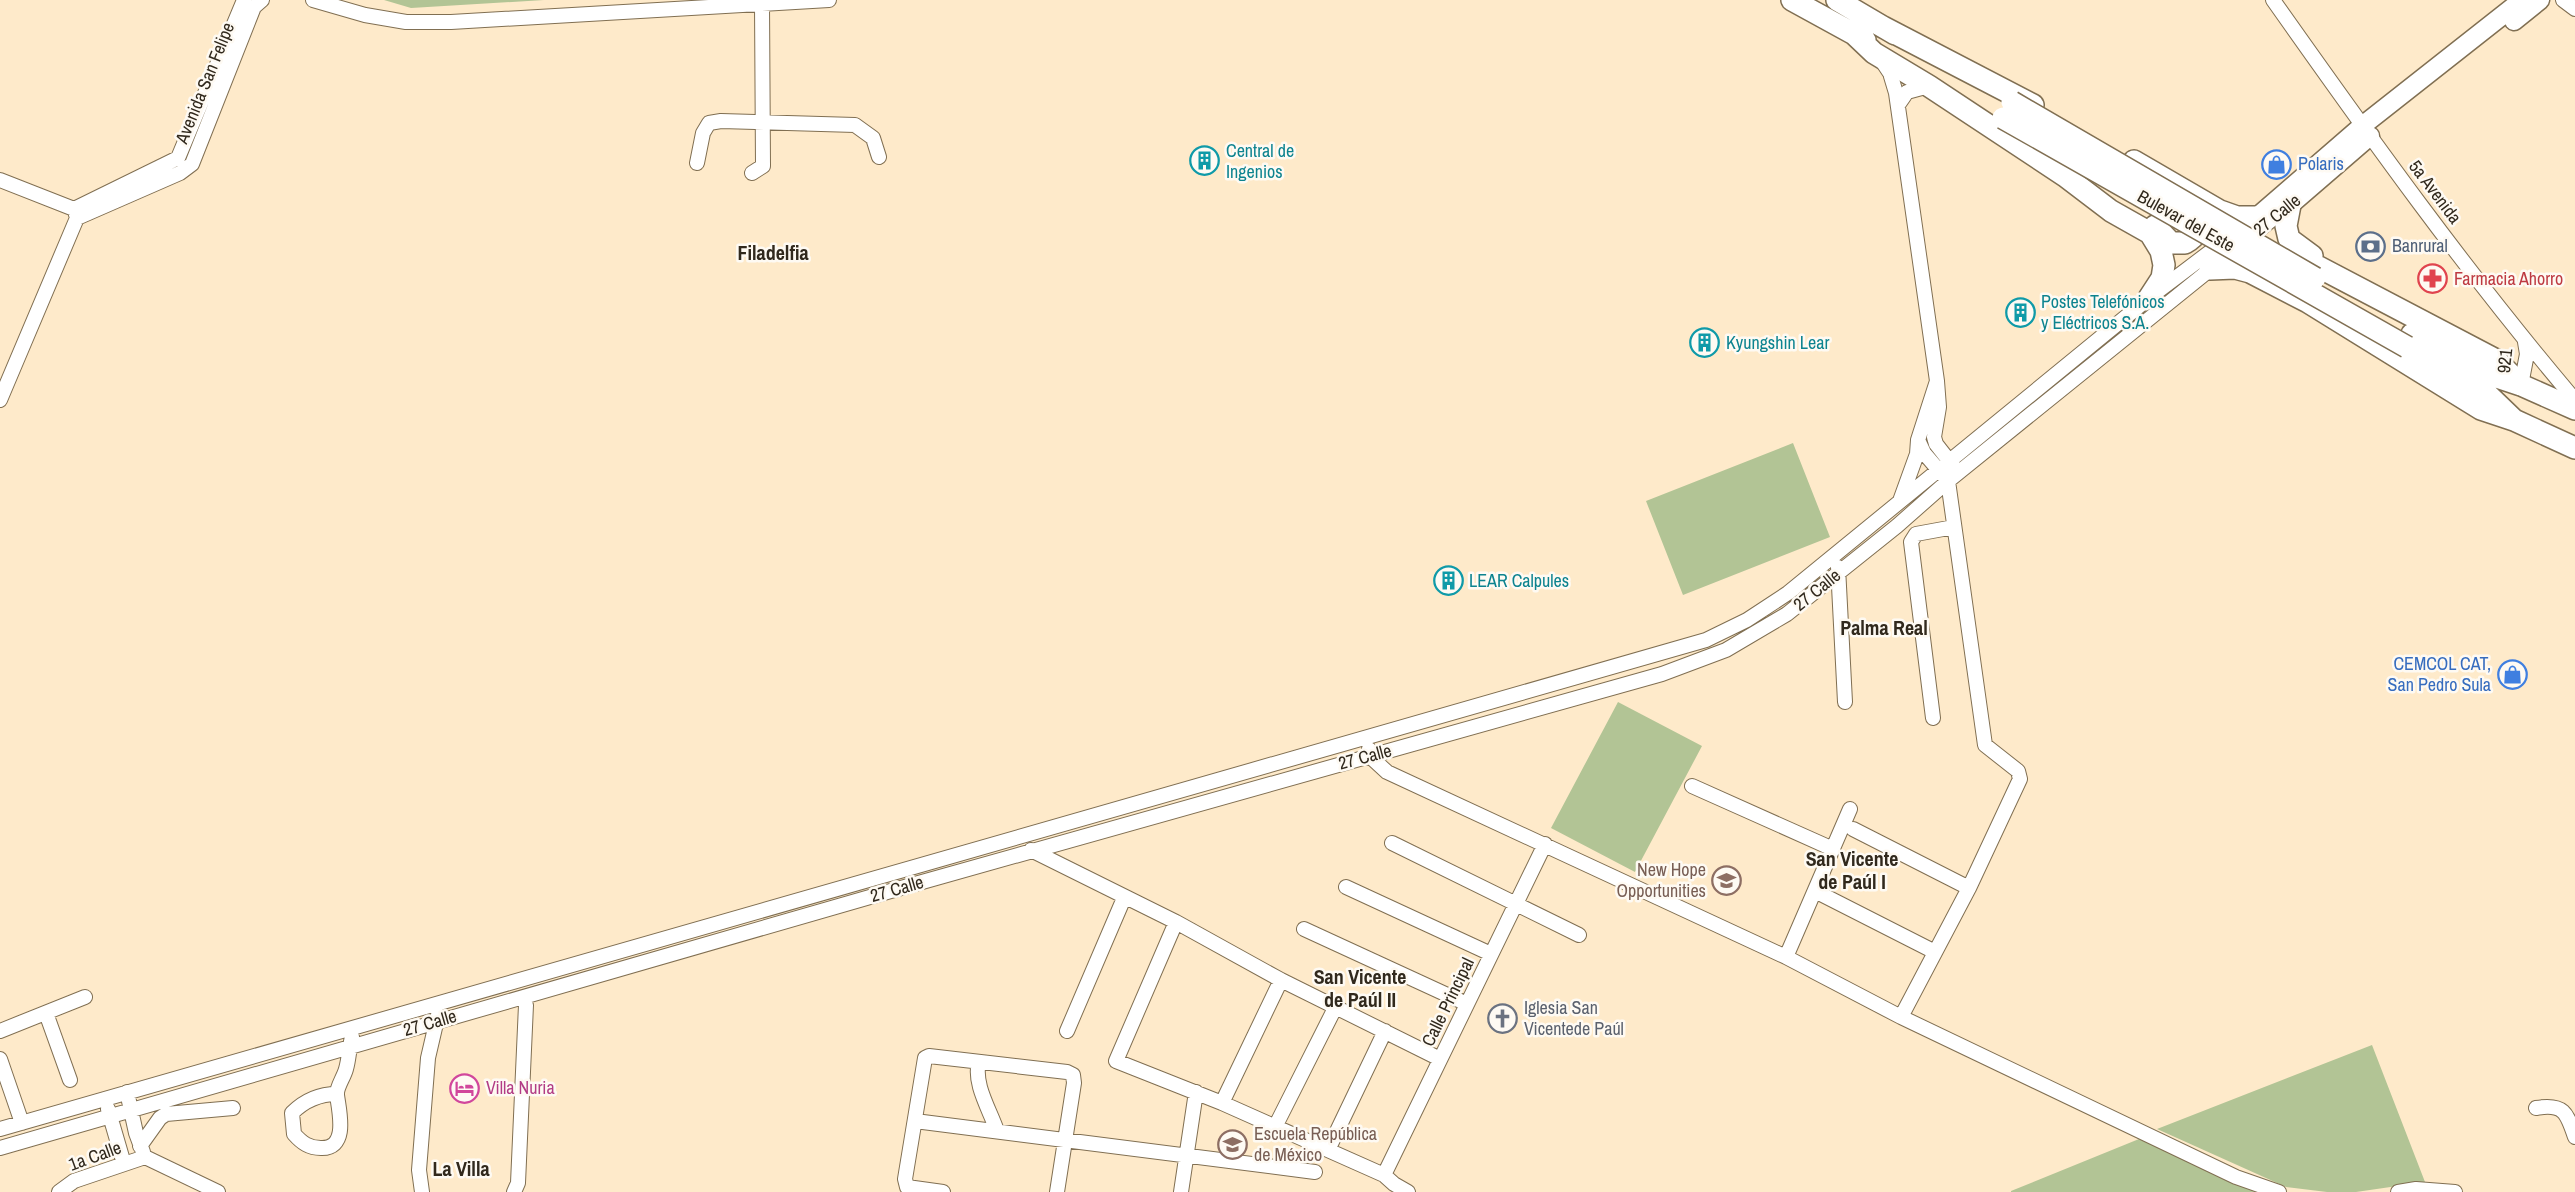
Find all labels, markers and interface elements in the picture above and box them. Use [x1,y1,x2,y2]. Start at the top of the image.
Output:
street label: Avenida San Felipe [168,18,240,148]
place label: Central de Ingenios [1226,138,1294,184]
building icon: Central de Ingenios [1189,145,1221,177]
shop icon: Polaris [2261,148,2293,180]
place label: Polaris [2298,151,2344,176]
street label: 5a Avenida [2403,155,2468,229]
street label: Bulevar del Este [2133,184,2239,258]
street label: 27 Calle [2248,188,2306,241]
bank icon: Banrural [2355,230,2387,262]
place label: Banrural [2392,233,2448,258]
district label: Filadelfia [737,239,809,266]
pharmacy icon: Farmacia Ahorro [2417,263,2449,295]
place label: Farmacia Ahorro [2454,266,2563,291]
place label: Postes Telefónicos y Eléctricos S.A. [2041,289,2165,335]
building icon: Postes Telefónicos y Eléctricos S.A. [2004,296,2036,328]
building icon: Kyungshin Lear [1689,327,1721,359]
place label: Kyungshin Lear [1726,330,1829,355]
street label: 921 [2491,347,2518,374]
street label: 27 Calle [1788,563,1846,616]
building icon: LEAR Calpules [1432,565,1464,597]
place label: LEAR Calpules [1469,568,1569,593]
district label: Palma Real [1840,614,1928,641]
place label: CEMCOL CAT, San Pedro Sula [2388,651,2491,697]
shop icon: CEMCOL CAT, San Pedro Sula [2496,658,2528,690]
street label: 27 Calle [1335,737,1394,776]
district label: San Vicente de Paúl I [1806,845,1898,895]
place label: New Hope Opportunities [1617,857,1706,903]
school or university icon: New Hope Opportunities [1711,864,1743,896]
street label: 27 Calle [867,869,926,908]
street label: Calle Principal [1415,953,1480,1050]
district label: San Vicente de Paúl II [1314,963,1406,1013]
place label: Iglesia San Vicentede Paúl [1524,995,1624,1041]
church icon: Iglesia San Vicentede Paúl [1487,1002,1519,1034]
street label: 27 Calle [400,1003,459,1042]
hotel icon: Villa Nuria [449,1072,481,1104]
place label: Villa Nuria [486,1075,555,1100]
place label: Escuela República de México [1254,1121,1377,1167]
school or university icon: Escuela República de México [1217,1128,1249,1160]
street label: 1a Calle [65,1135,125,1177]
district label: La Villa [432,1155,490,1182]

